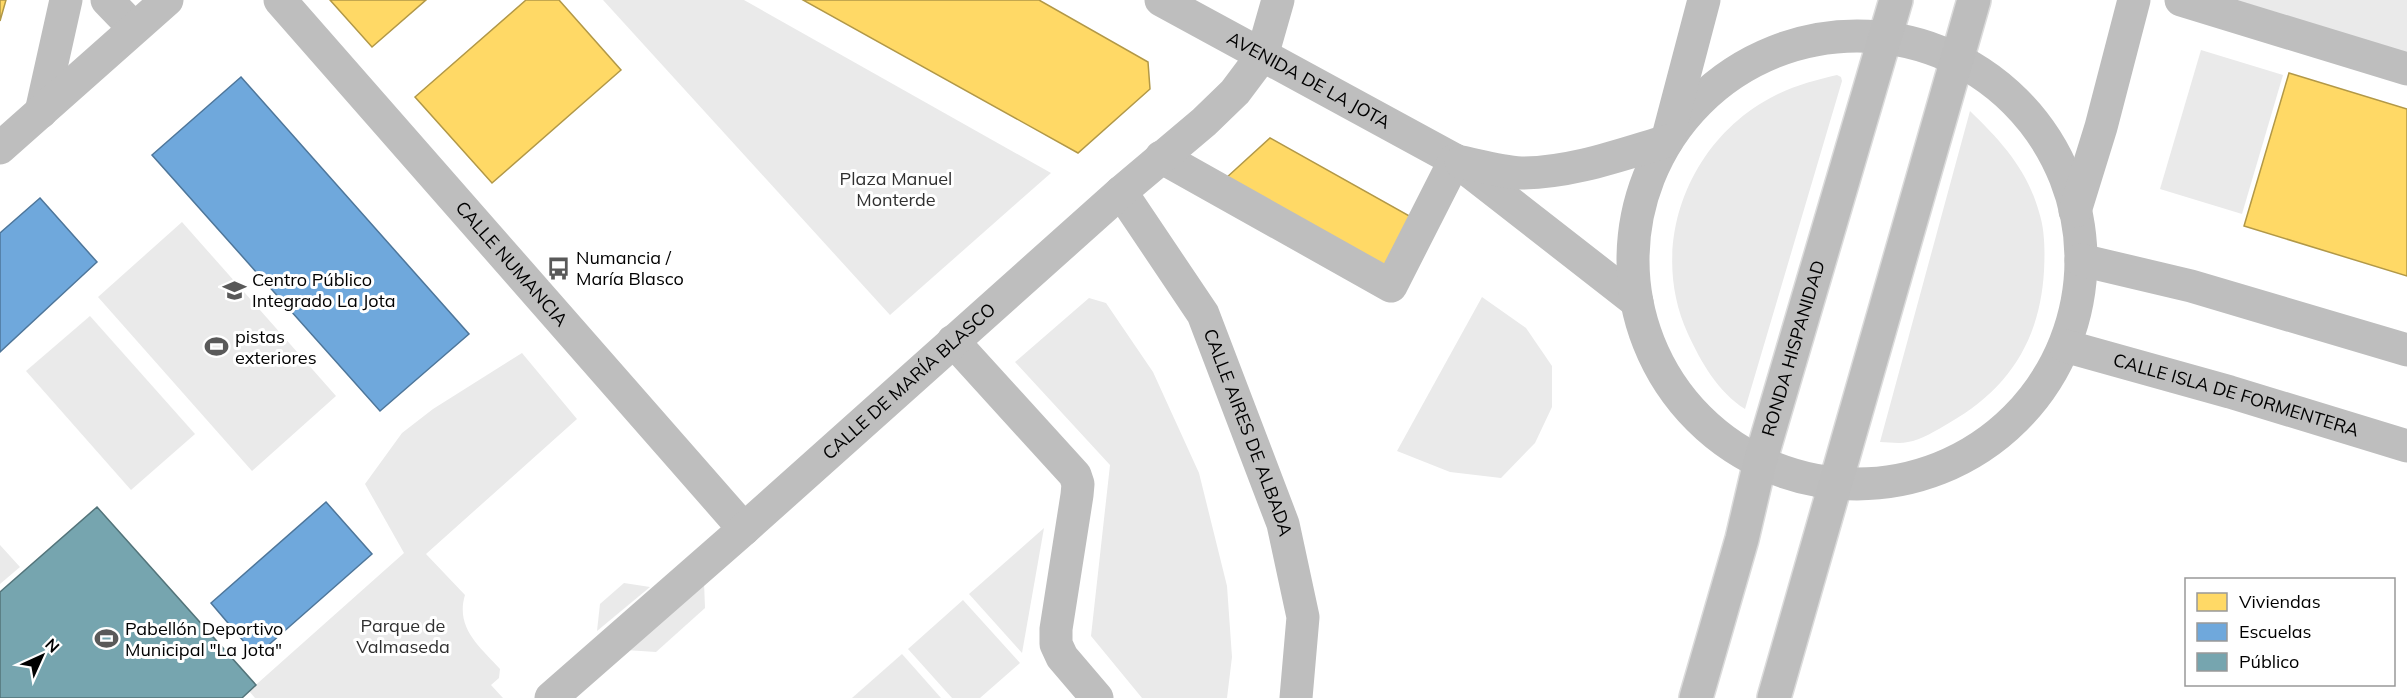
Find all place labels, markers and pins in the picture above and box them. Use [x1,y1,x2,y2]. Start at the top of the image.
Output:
place label: Numancia / María Blasco [576,246,684,290]
bus stop icon: Numancia / María Blasco [545,255,571,281]
place label: Centro Público Integrado La Jota [252,268,396,312]
school or university icon: Centro Público Integrado La Jota [221,277,247,303]
place label: pistas exteriores [235,325,317,369]
sports icon: pistas exteriores [204,334,230,360]
place label: Pabellón Deportivo Municipal "La Jota" [125,617,283,661]
sports icon: Pabellón Deportivo Municipal "La Jota" [94,626,120,652]

